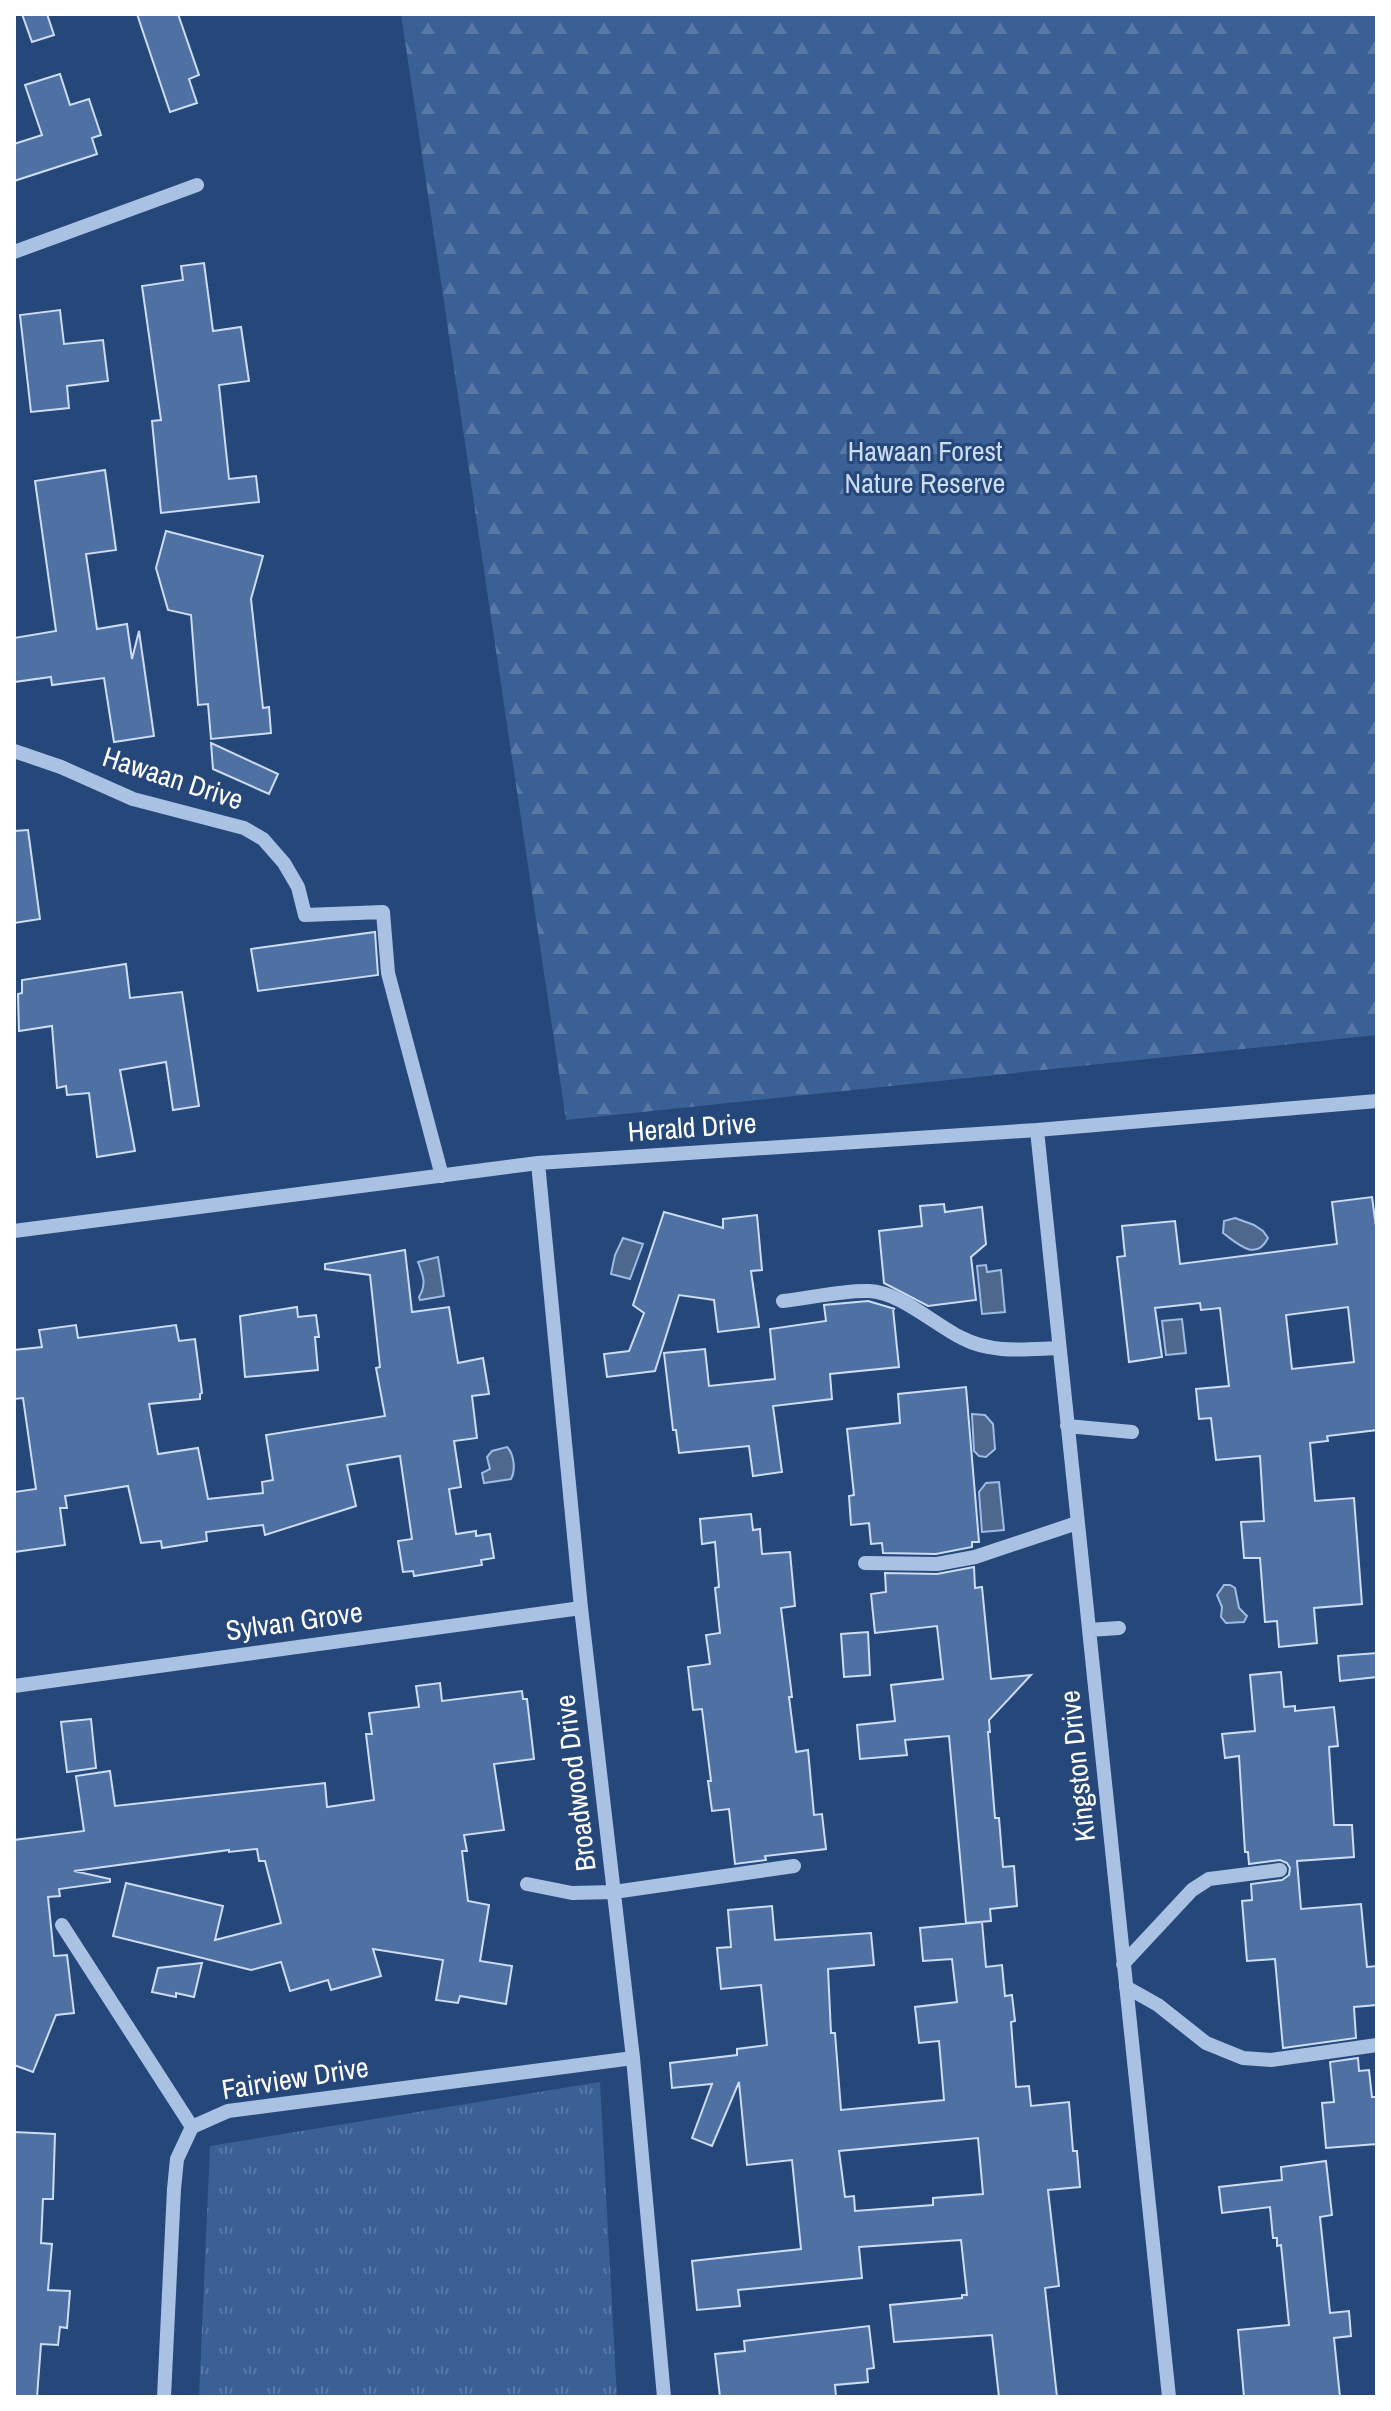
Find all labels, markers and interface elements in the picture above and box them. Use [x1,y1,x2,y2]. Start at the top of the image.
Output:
park label: Hawaan Forest Nature Reserve [845,432,1005,502]
street label: Hawaan Drive [98,737,248,819]
street label: Herald Drive [626,1104,758,1150]
street label: Sylvan Grove [223,1593,365,1649]
street label: Kingston Drive [1050,1688,1104,1844]
street label: Broadwood Drive [545,1693,605,1873]
street label: Fairview Drive [219,2048,371,2108]

